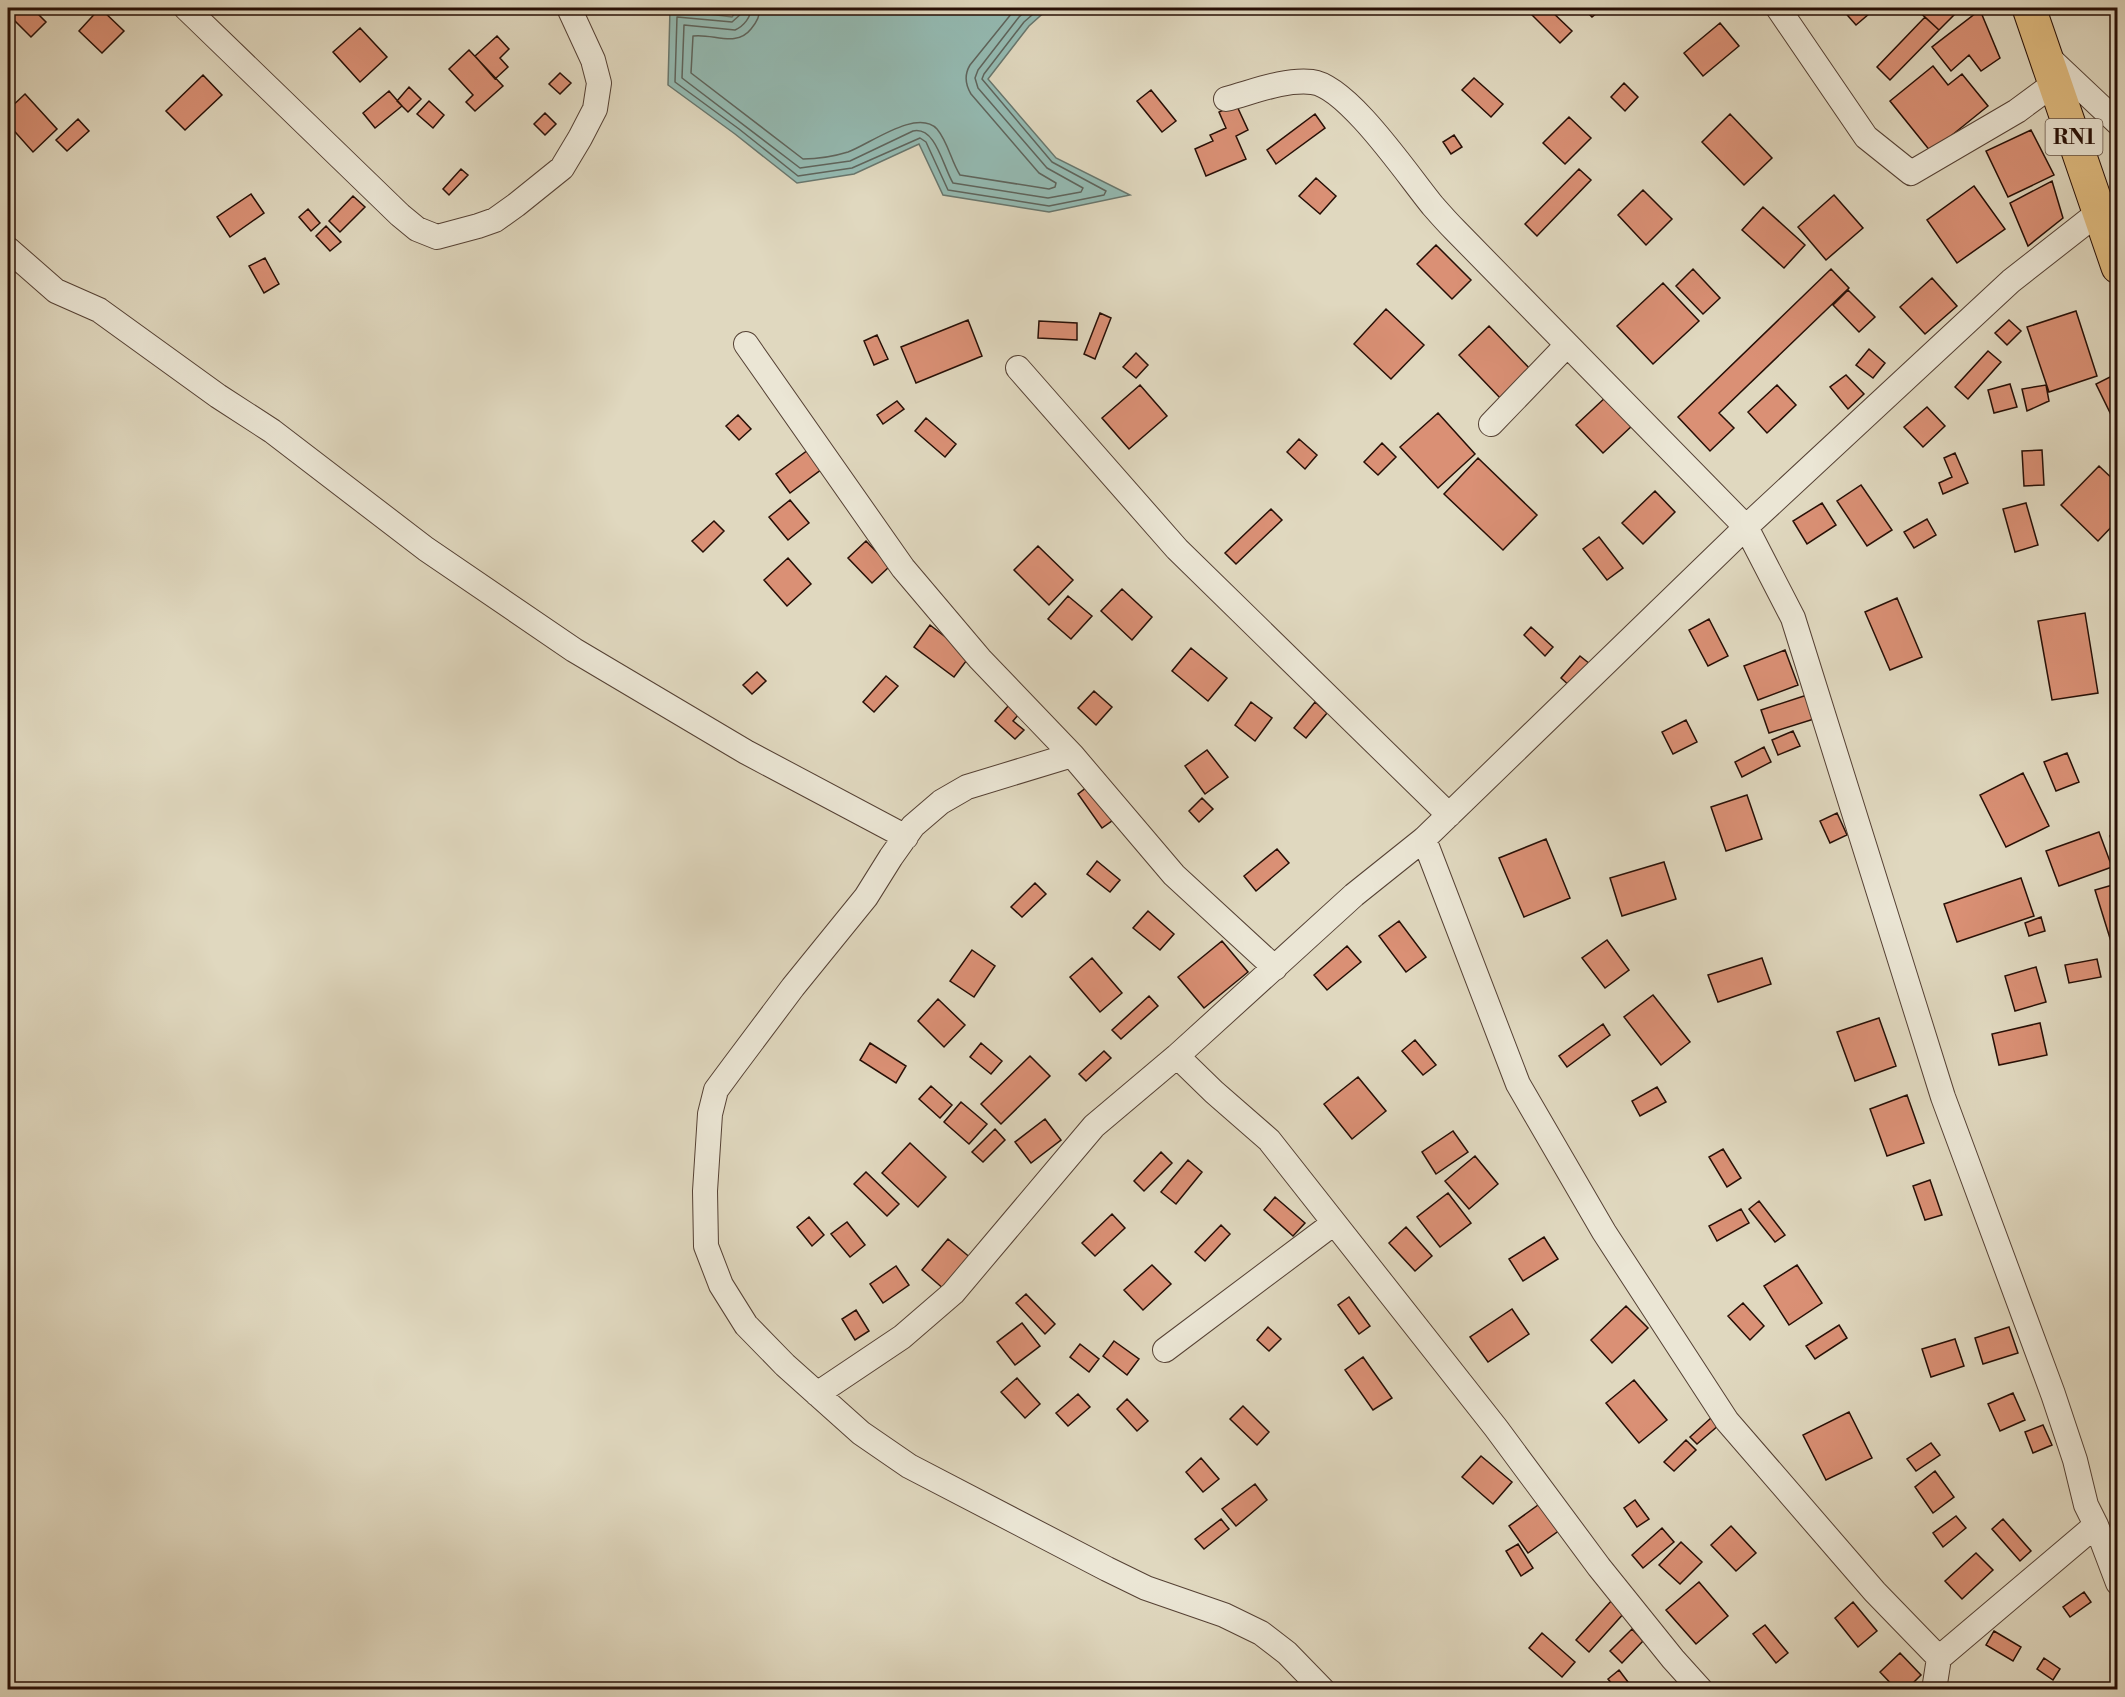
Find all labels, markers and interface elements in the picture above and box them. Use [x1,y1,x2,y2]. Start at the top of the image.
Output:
road number: RN1 [2046,119,2102,155]

